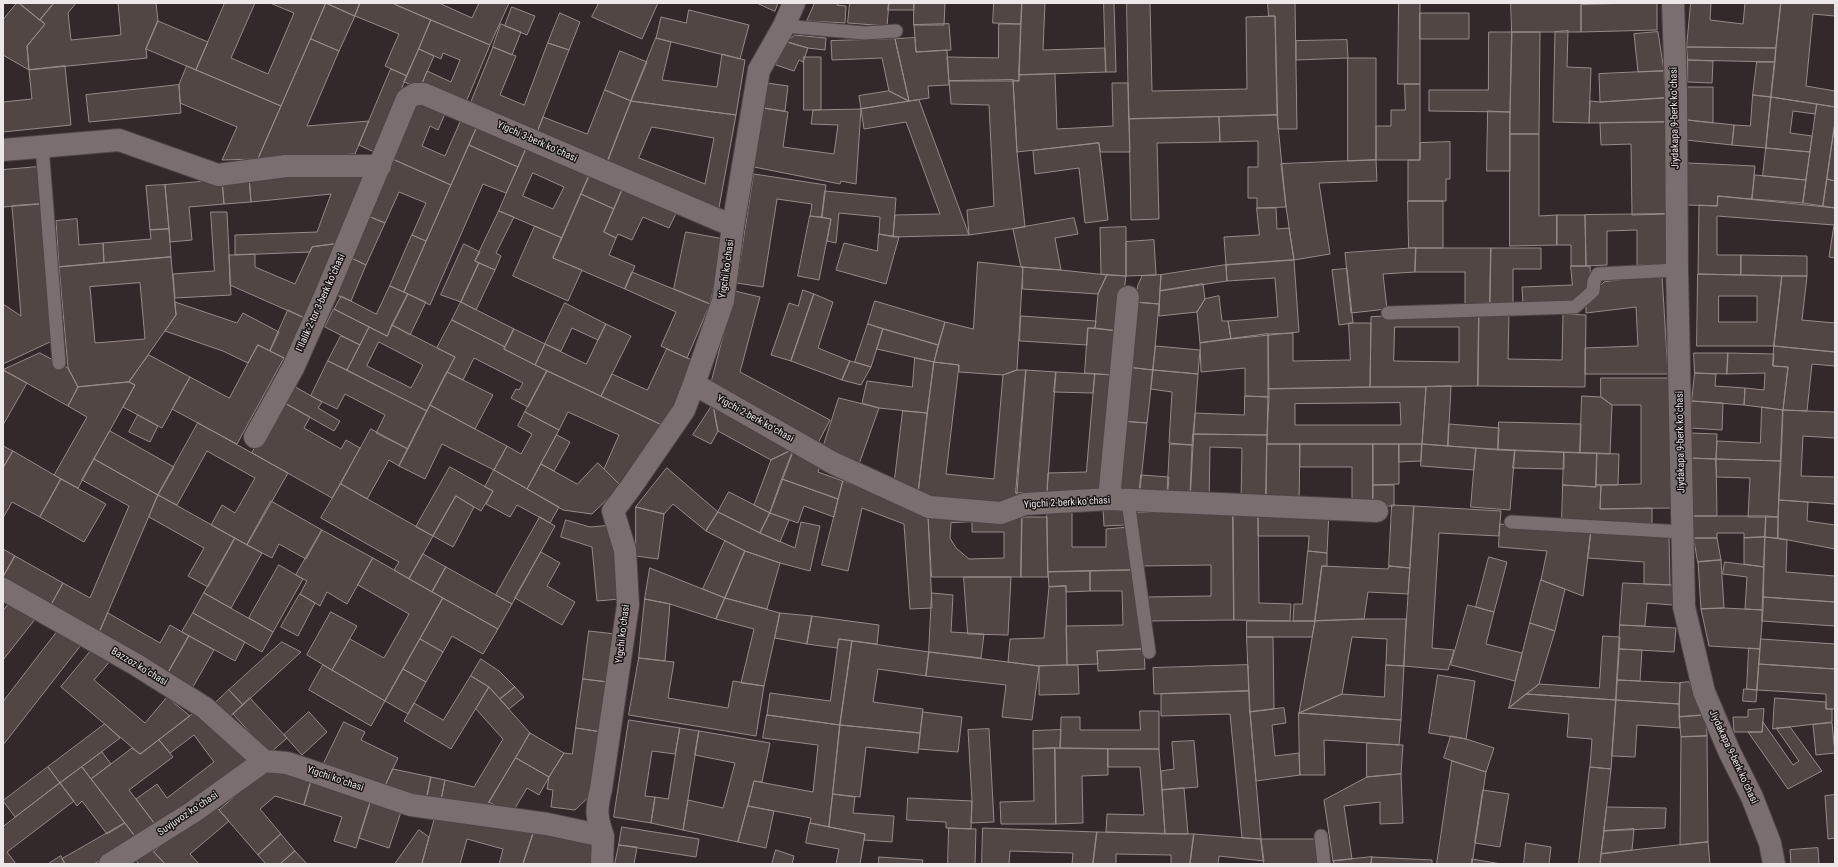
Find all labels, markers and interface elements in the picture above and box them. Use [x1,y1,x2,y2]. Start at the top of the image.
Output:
street label: Jiydakapa 9-berk koʻchasi [1668,67,1682,169]
street label: Yigchi 3-berk koʻchasi [495,119,579,165]
street label: Yigchi koʻchasi [717,239,737,299]
street label: Iʻllalik 2-tor 3-berk koʻchasi [294,252,348,354]
street label: Jiydakapa 9-berk koʻchasi [1674,391,1688,493]
street label: Yigchi 2-berk koʻchasi [714,393,796,445]
street label: Yigchi 2-berk koʻchasi [1024,495,1110,511]
street label: Yigchi koʻchasi [613,604,633,664]
street label: Bazzoz koʻchasi [109,646,169,688]
street label: Jiydakapa 9-berk koʻchasi [1706,708,1760,806]
street label: Yigchi koʻchasi [305,764,365,794]
street label: Suvjuvoz koʻchasi [156,789,220,839]

